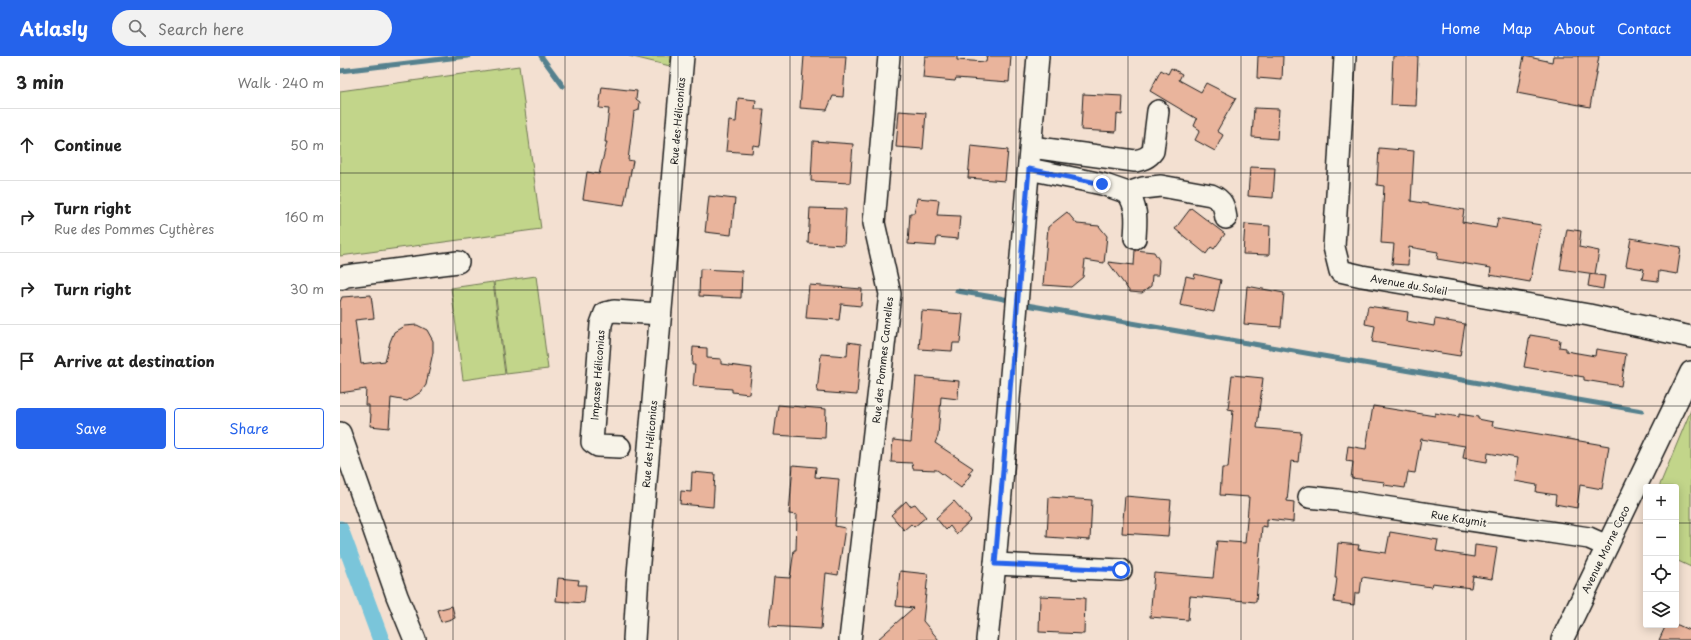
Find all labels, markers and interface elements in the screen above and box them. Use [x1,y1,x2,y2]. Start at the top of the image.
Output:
search box [112,10,392,46]
text: Atlasly [20,14,88,42]
icon: search [126,17,148,39]
text: Search here [158,17,244,40]
text: Home [1441,18,1480,39]
text: Map [1502,18,1532,39]
text: About [1554,18,1595,39]
text: Contact [1617,18,1671,39]
text: 3 min [16,69,64,95]
text: Walk · 240 m [238,73,324,92]
street label: Rue des Héliconias [666,76,688,165]
text: Continue [54,133,122,156]
icon: ahead [16,134,38,156]
text: 50 m [290,135,324,154]
route end [1093,175,1111,193]
text: Turn right [54,196,131,219]
icon: right [16,206,38,228]
text: 160 m [285,207,324,226]
text: Rue des Pommes Cythères [54,219,214,238]
street label: Avenue du Soleil [1369,270,1449,298]
text: Turn right [54,277,131,300]
icon: right [16,278,38,300]
text: 30 m [290,279,324,298]
street label: Rue des Pommes Cannelles [868,295,896,424]
street label: Impasse Héliconias [586,329,608,421]
text: Arrive at destination [54,349,215,372]
icon: arrive [16,350,38,372]
street label: Rue des Héliconias [638,399,660,488]
button: Save [16,408,166,449]
button: Share [174,408,324,449]
map controls [1643,484,1679,628]
button: + [1643,484,1679,520]
street label: Avenue Morne Coco [1577,502,1633,595]
street label: Rue Kaymit [1430,506,1488,530]
button: − [1643,520,1679,556]
button: locate [1643,556,1679,592]
route start [1112,561,1130,579]
button: layers [1643,592,1679,628]

